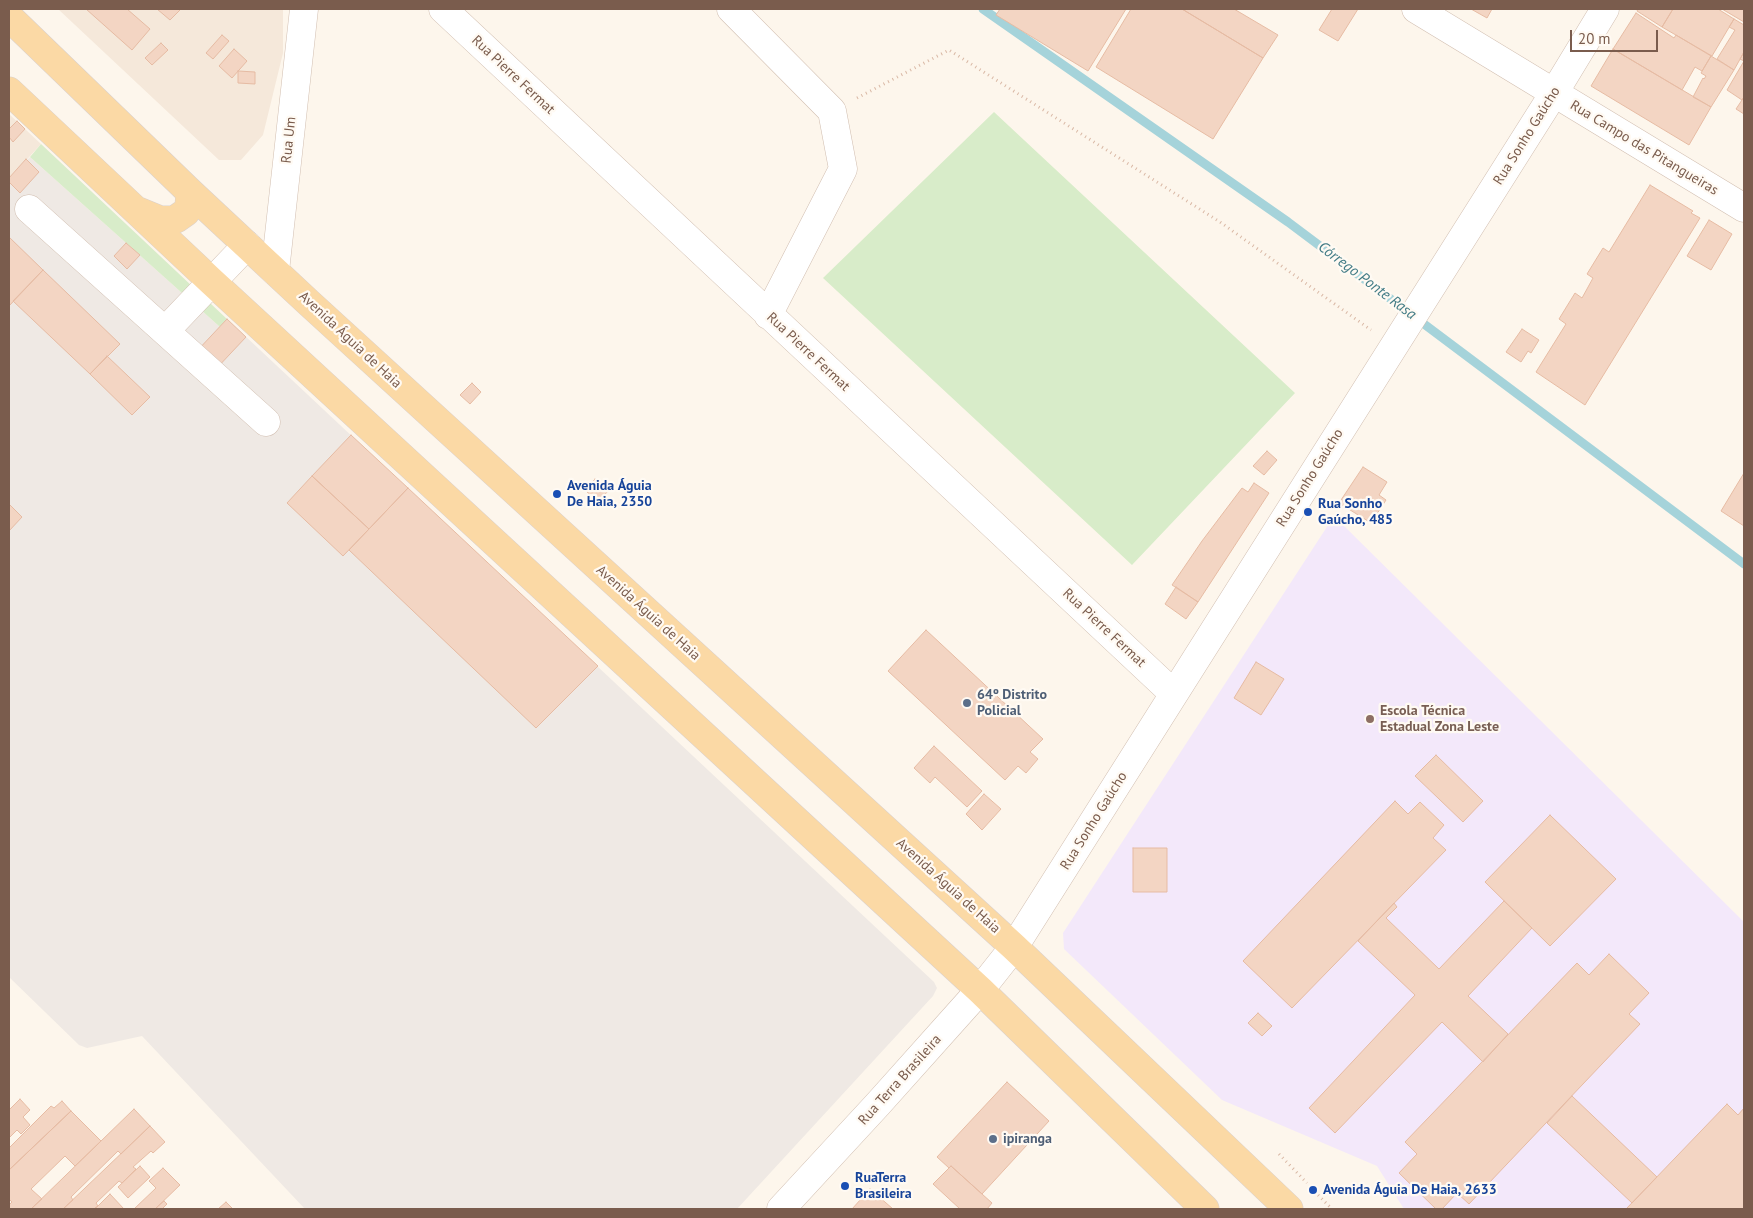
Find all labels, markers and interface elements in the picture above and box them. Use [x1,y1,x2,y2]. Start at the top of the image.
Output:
scale bar [1573,20,1660,52]
text: 20 m [1578,29,1611,48]
street label: Rua Pierre Fermat [468,32,558,118]
street label: Rua Sonho Gaúcho [1490,84,1564,188]
street label: Rua Campo das Pitangueiras [1567,97,1721,199]
street label: Rua Um [278,116,300,164]
water label: Córrego Ponte Rasa [1314,238,1420,324]
street label: Avenida Águia de Haia [295,288,405,392]
street label: Rua Pierre Fermat [763,309,853,395]
street label: Rua Sonho Gaúcho [1273,426,1347,530]
place label: Avenida Águia De Haia, 2350 [567,478,652,511]
marker: Avenida Águia De Haia, 2350 [551,488,563,500]
place label: Rua Sonho Gaúcho, 485 [1318,496,1393,528]
marker: Rua Sonho Gaúcho, 485 [1302,506,1314,518]
street label: Avenida Águia de Haia [593,562,703,664]
street label: Rua Pierre Fermat [1059,585,1149,671]
place label: 64º Distrito Policial [977,687,1047,720]
marker: 64º Distrito Policial [961,697,973,709]
place label: Escola Técnica Estadual Zona Leste [1380,703,1499,736]
marker: Escola Técnica Estadual Zona Leste [1364,713,1376,725]
street label: Rua Sonho Gaúcho [1057,769,1131,873]
street label: Avenida Águia de Haia [893,835,1003,937]
street label: Rua Terra Brasileira [855,1031,945,1129]
place label: ipiranga [1003,1131,1052,1147]
marker: ipiranga [987,1133,999,1145]
place label: RuaTerra Brasileira [855,1170,912,1202]
marker: RuaTerra Brasileira [839,1180,851,1192]
place label: Avenida Águia De Haia, 2633 [1323,1182,1497,1198]
marker: Avenida Águia De Haia, 2633 [1307,1184,1319,1196]

